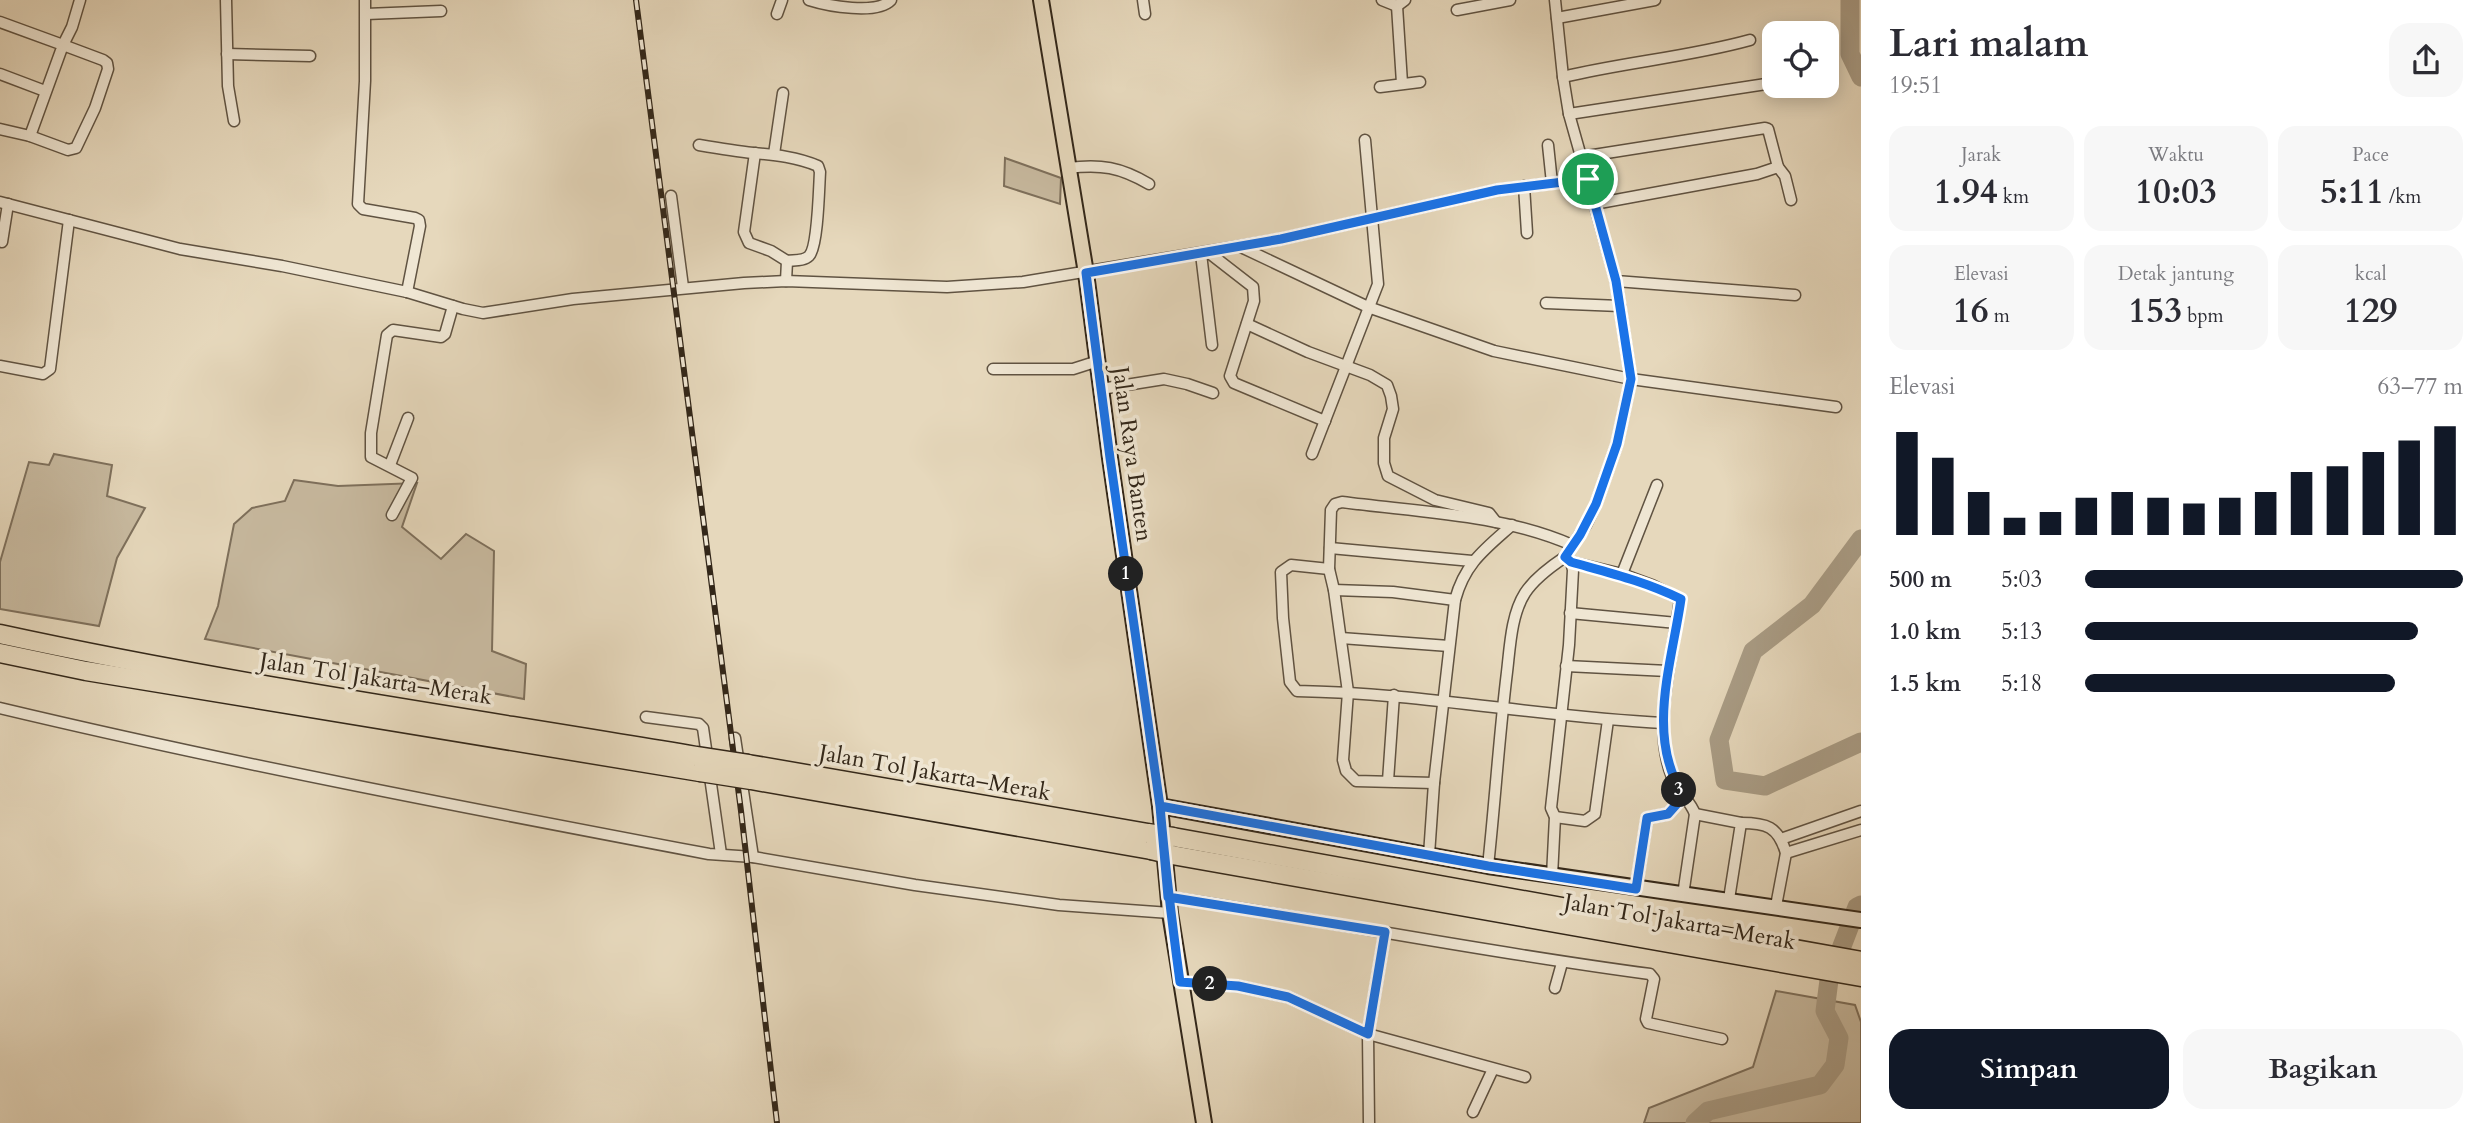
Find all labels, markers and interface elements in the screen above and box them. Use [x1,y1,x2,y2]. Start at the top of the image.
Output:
text: Lari malam [1889,18,2088,70]
map controls [1762,21,1839,98]
button: locate [1762,21,1839,98]
button: share [2389,23,2463,97]
text: 19:51 [1889,70,1942,101]
text: Jarak [1961,142,2001,168]
text: Waktu [2148,142,2204,168]
text: Pace [2352,142,2389,168]
pin [1558,149,1618,209]
icon: arrive [1569,160,1607,198]
text: 1.94 [1934,168,1998,216]
text: 10:03 [2135,168,2217,216]
text: 5:11 [2320,168,2384,216]
text: km [1998,184,2029,210]
text: /km [2384,184,2421,210]
text: Elevasi [1954,261,2009,287]
text: Detak jantung [2118,261,2234,287]
text: kcal [2355,261,2387,287]
text: 16 [1953,287,1989,335]
text: 153 [2128,287,2182,335]
text: 129 [2344,287,2398,335]
text: m [1989,303,2010,329]
text: bpm [2182,303,2224,329]
street label: Jalan Raya Banten [1104,362,1160,544]
text: Elevasi [1889,371,1955,402]
text: 63–77 m [2378,371,2463,402]
pin: 1 [1108,556,1144,592]
text: 1 [1121,560,1130,586]
text: 500 m [1889,564,1952,595]
text: 5:03 [2001,564,2042,595]
text: 1.0 km [1889,616,1961,647]
text: 5:13 [2001,616,2042,647]
street label: Jalan Tol Jakarta–Merak [254,644,495,712]
text: 1.5 km [1889,668,1961,699]
text: 5:18 [2001,668,2042,699]
street label: Jalan Tol Jakarta–Merak [814,736,1054,808]
pin: 3 [1662,772,1696,808]
text: 3 [1674,776,1683,802]
street label: Jalan Tol Jakarta–Merak [1559,885,1799,957]
pin: 2 [1192,967,1228,1002]
text: 2 [1205,970,1214,996]
button: Simpan [1889,1029,2169,1109]
button: Bagikan [2183,1029,2463,1109]

